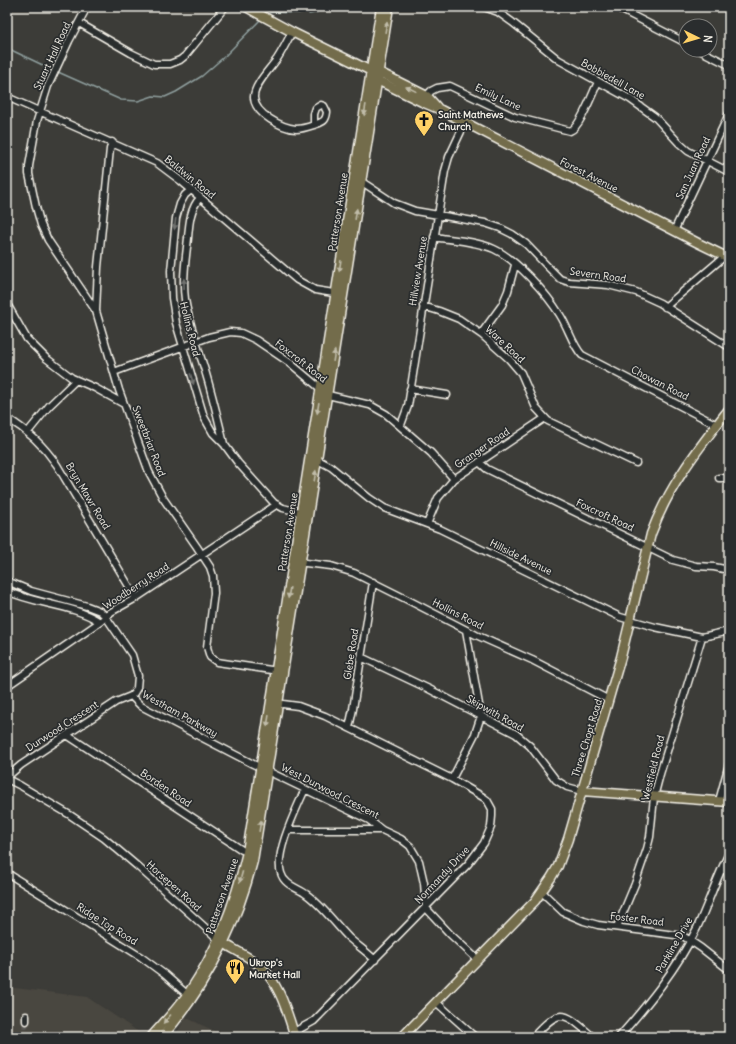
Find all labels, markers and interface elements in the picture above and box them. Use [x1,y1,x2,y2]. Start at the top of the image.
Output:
north arrow [678,18,718,58]
street label: Stuart Hall Road [31,20,73,92]
one-way arrow [383,21,389,33]
text: N [701,34,715,43]
street label: Bobbiedell Lane [579,56,647,102]
street label: Emily Lane [473,81,523,113]
one-way arrow [406,86,417,92]
one-way arrow [362,104,368,116]
place label: Saint Mathews Church [438,108,504,133]
church icon: Saint Mathews Church [413,109,435,137]
street label: San Juan Road [673,134,713,201]
street label: Baldwin Road [162,152,218,202]
street label: Forest Avenue [558,155,620,195]
street label: Patterson Avenue [325,172,351,252]
one-way arrow [353,208,359,220]
one-way arrow [172,218,179,230]
street label: Hillview Avenue [406,235,430,307]
one-way arrow [337,260,343,272]
street label: Severn Road [569,265,627,285]
one-way arrow [181,278,188,290]
street label: Hollins Road [177,300,203,358]
street label: Ware Road [482,322,528,366]
street label: Foxcroft Road [272,337,330,385]
one-way arrow [331,350,337,362]
street label: Chowan Road [629,363,691,403]
one-way arrow [189,374,195,386]
one-way arrow [315,402,321,414]
street label: Sweetbriar Road [130,404,169,478]
street label: Granger Road [452,425,512,471]
street label: Bryn Mawr Road [63,460,113,532]
one-way arrow [312,470,318,482]
street label: Patterson Avenue [275,492,301,572]
street label: Foxcroft Road [574,496,636,534]
street label: Hillside Avenue [488,536,554,578]
street label: Woodberry Road [100,560,172,612]
one-way arrow [286,587,292,599]
street label: Hollins Road [430,596,486,632]
street label: Glebe Road [341,627,361,680]
street label: Westham Parkway [140,688,220,740]
street label: Skipwith Road [464,692,526,734]
street label: Durwood Crescent [23,697,101,754]
street label: Three Chopt Road [569,697,605,779]
one-way arrow [265,715,271,727]
street label: Westfield Road [639,734,667,802]
street label: West Durwood Crescent [279,761,382,822]
street label: Borden Road [138,766,194,810]
one-way arrow [257,820,263,832]
street label: Normandy Drive [412,843,472,907]
street label: Patterson Avenue [203,856,241,936]
street label: Horsepen Road [144,858,204,914]
one-way arrow [238,871,244,883]
street label: Ridge Top Road [74,900,140,948]
street label: Foster Road [609,909,665,929]
street label: Parkline Drive [653,915,695,975]
place label: Ukrop's Market Hall [249,956,300,981]
restaurant icon: Ukrop's Market Hall [224,957,246,985]
one-way arrow [163,1014,172,1024]

